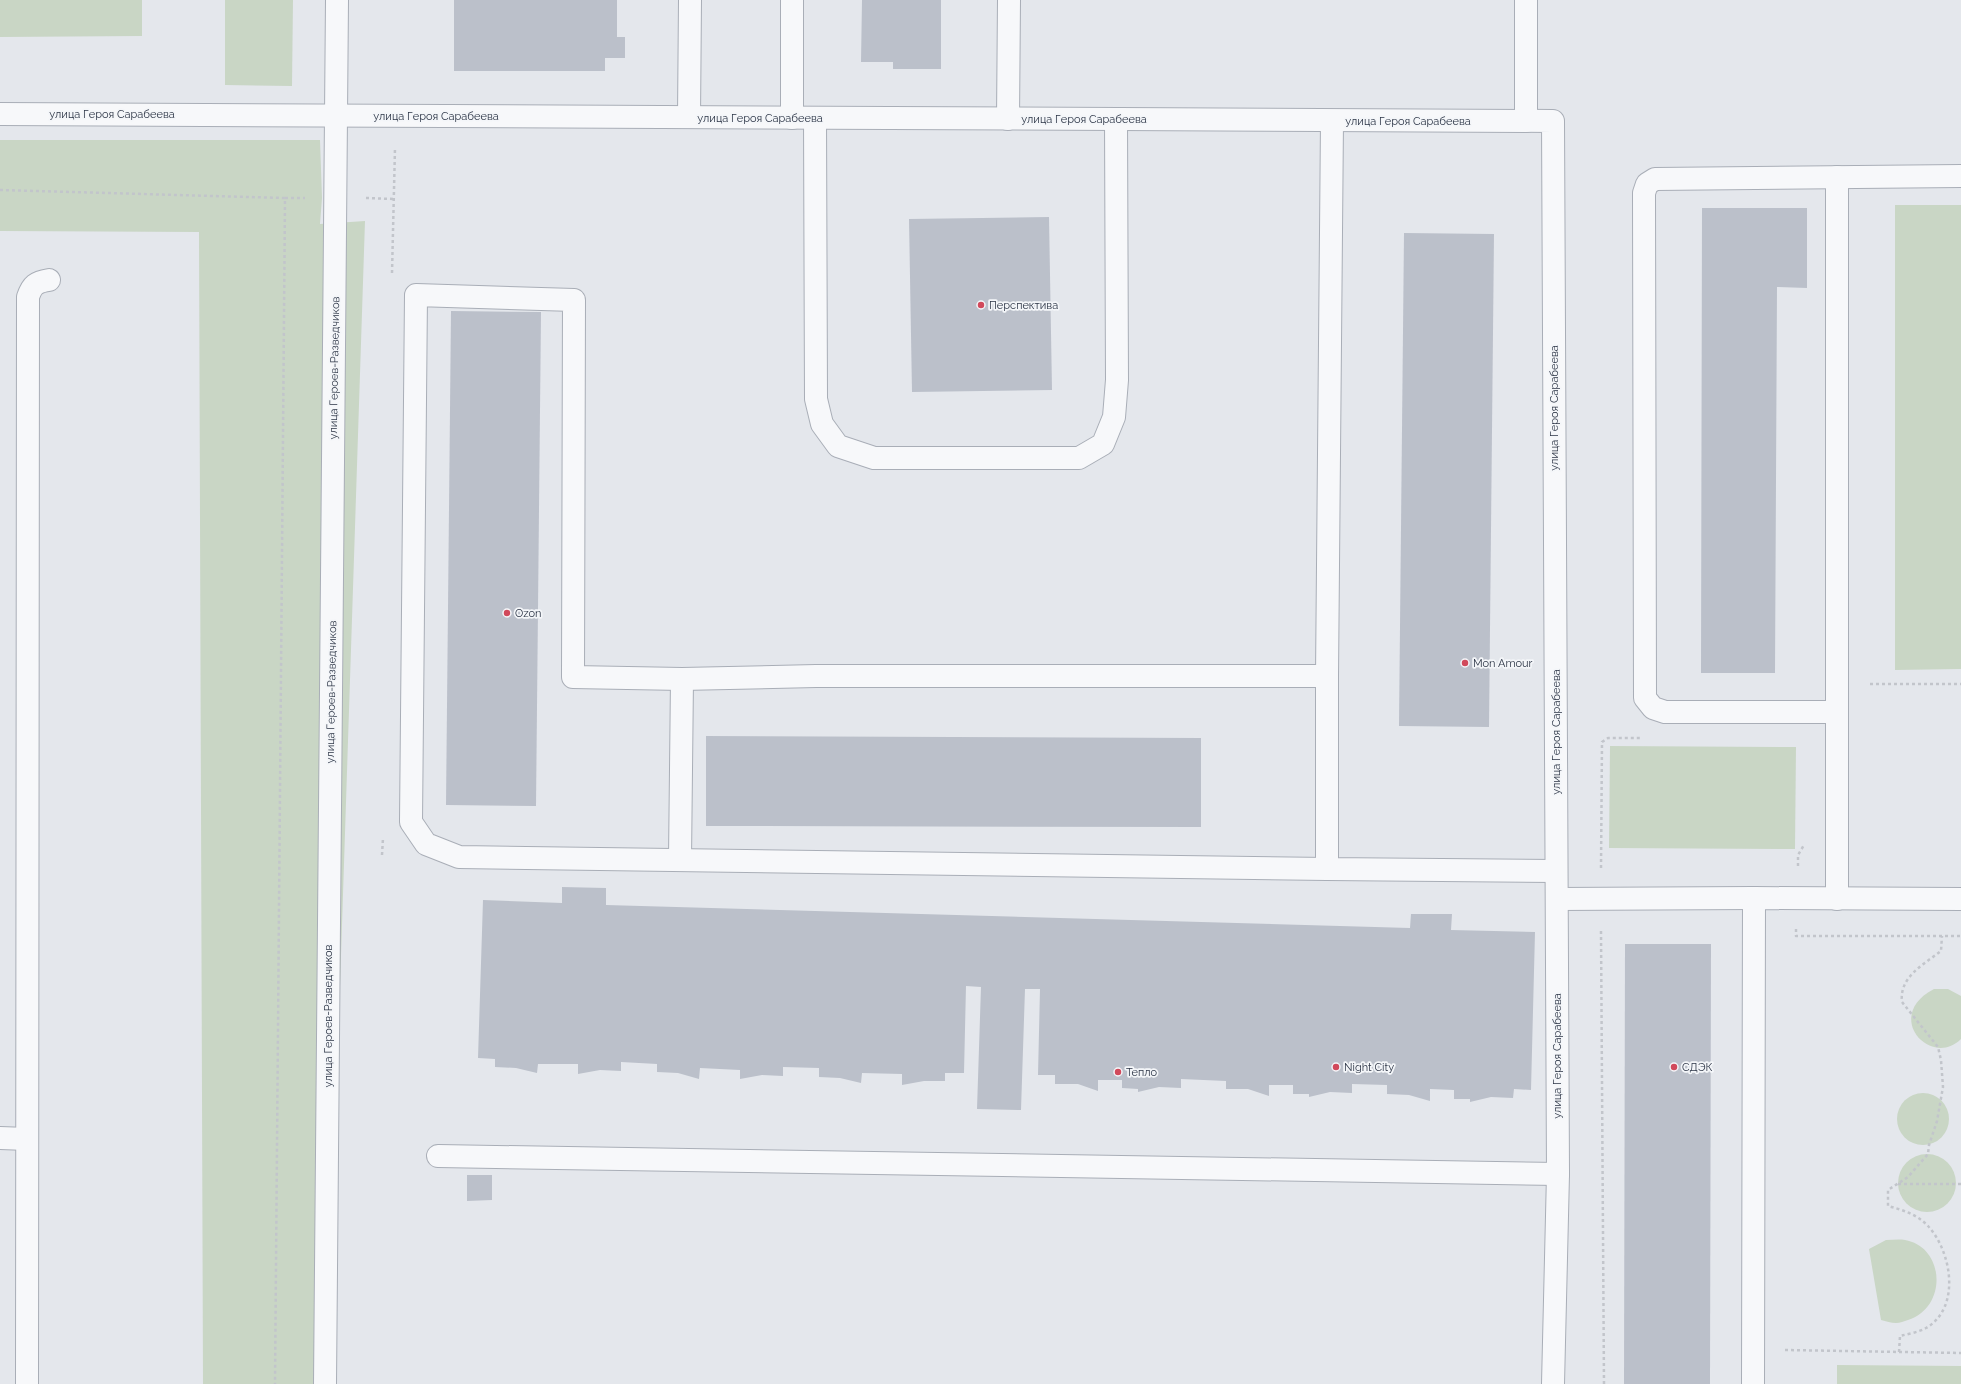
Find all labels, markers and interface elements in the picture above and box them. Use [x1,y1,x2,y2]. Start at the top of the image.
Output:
street label: улица Героя Сарабеева [49,108,175,121]
street label: улица Героя Сарабеева [373,110,499,123]
street label: улица Героя Сарабеева [697,112,823,125]
street label: улица Героя Сарабеева [1021,113,1147,126]
street label: улица Героя Сарабеева [1345,115,1471,128]
street label: улица Героев-Разведчиков [327,296,342,440]
place label: Перспектива [989,299,1058,312]
marker: Перспектива [976,300,986,310]
street label: улица Героя Сарабеева [1548,345,1561,471]
place label: Ozon [515,607,542,620]
marker: Ozon [502,608,512,618]
street label: улица Героев-Разведчиков [324,620,339,764]
place label: Mon Amour [1473,657,1533,670]
marker: Mon Amour [1460,658,1470,668]
street label: улица Героя Сарабеева [1550,669,1563,795]
street label: улица Героев-Разведчиков [322,944,335,1088]
street label: улица Героя Сарабеева [1551,993,1564,1119]
place label: Night City [1344,1061,1394,1074]
place label: СДЭК [1682,1061,1713,1074]
marker: Night City [1331,1062,1341,1072]
marker: СДЭК [1669,1062,1679,1072]
place label: Тепло [1126,1066,1157,1079]
marker: Тепло [1113,1067,1123,1077]

